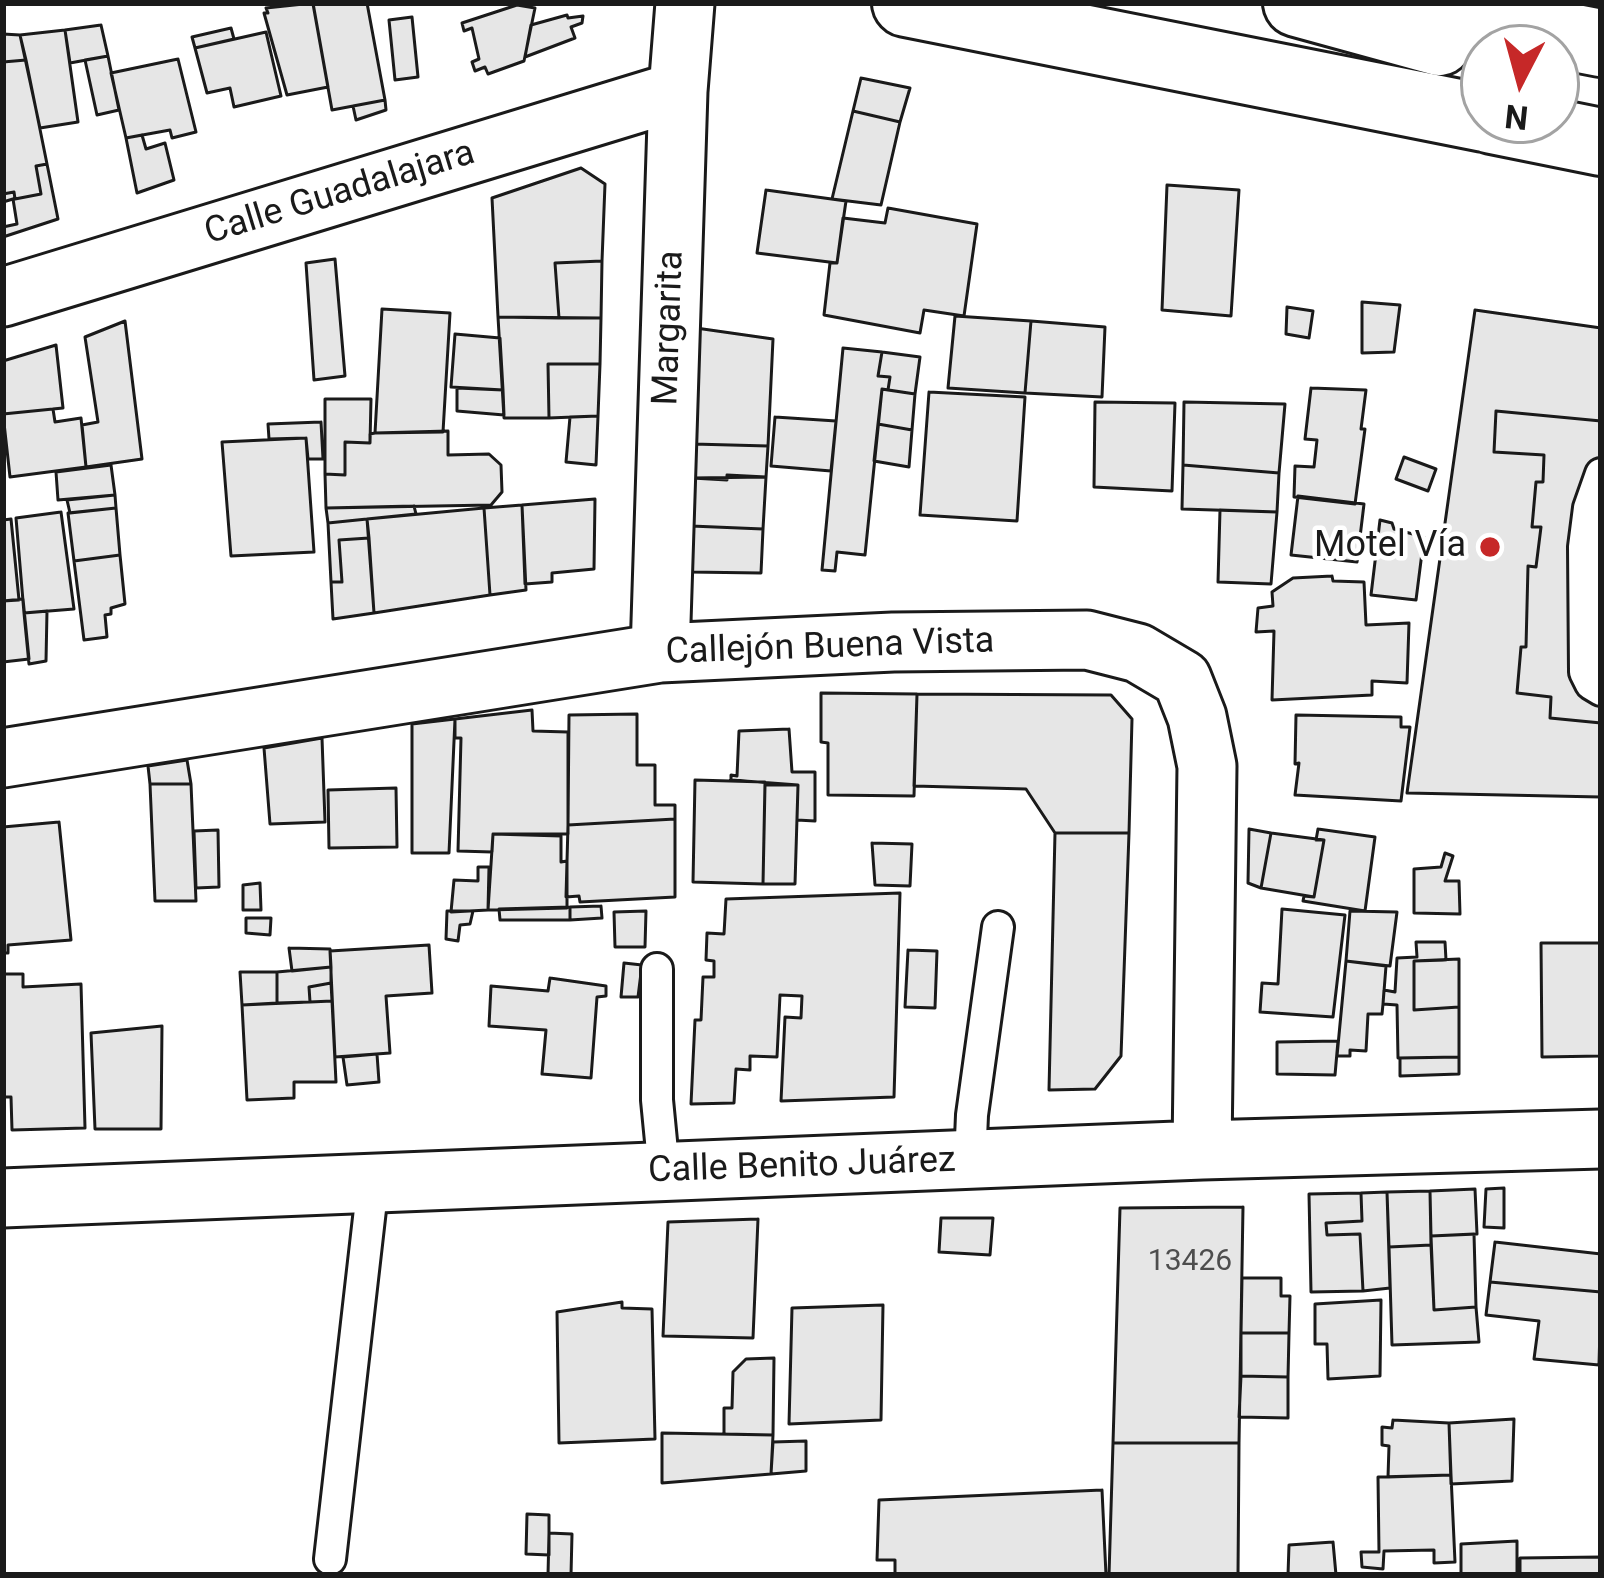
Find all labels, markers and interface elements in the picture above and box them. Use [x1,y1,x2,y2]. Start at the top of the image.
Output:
north arrow [1460,24,1580,144]
text: N [1503,97,1530,138]
street label: Calle Guadalajara [200,132,480,256]
street label: Margarita [646,250,694,406]
place label: Motel Vía [1314,525,1466,569]
marker: Motel Vía [1477,534,1503,560]
street label: Callejón Buena Vista [665,621,995,675]
street label: Calle Benito Juárez [647,1140,957,1194]
house number: 13426 [1148,1244,1232,1280]

